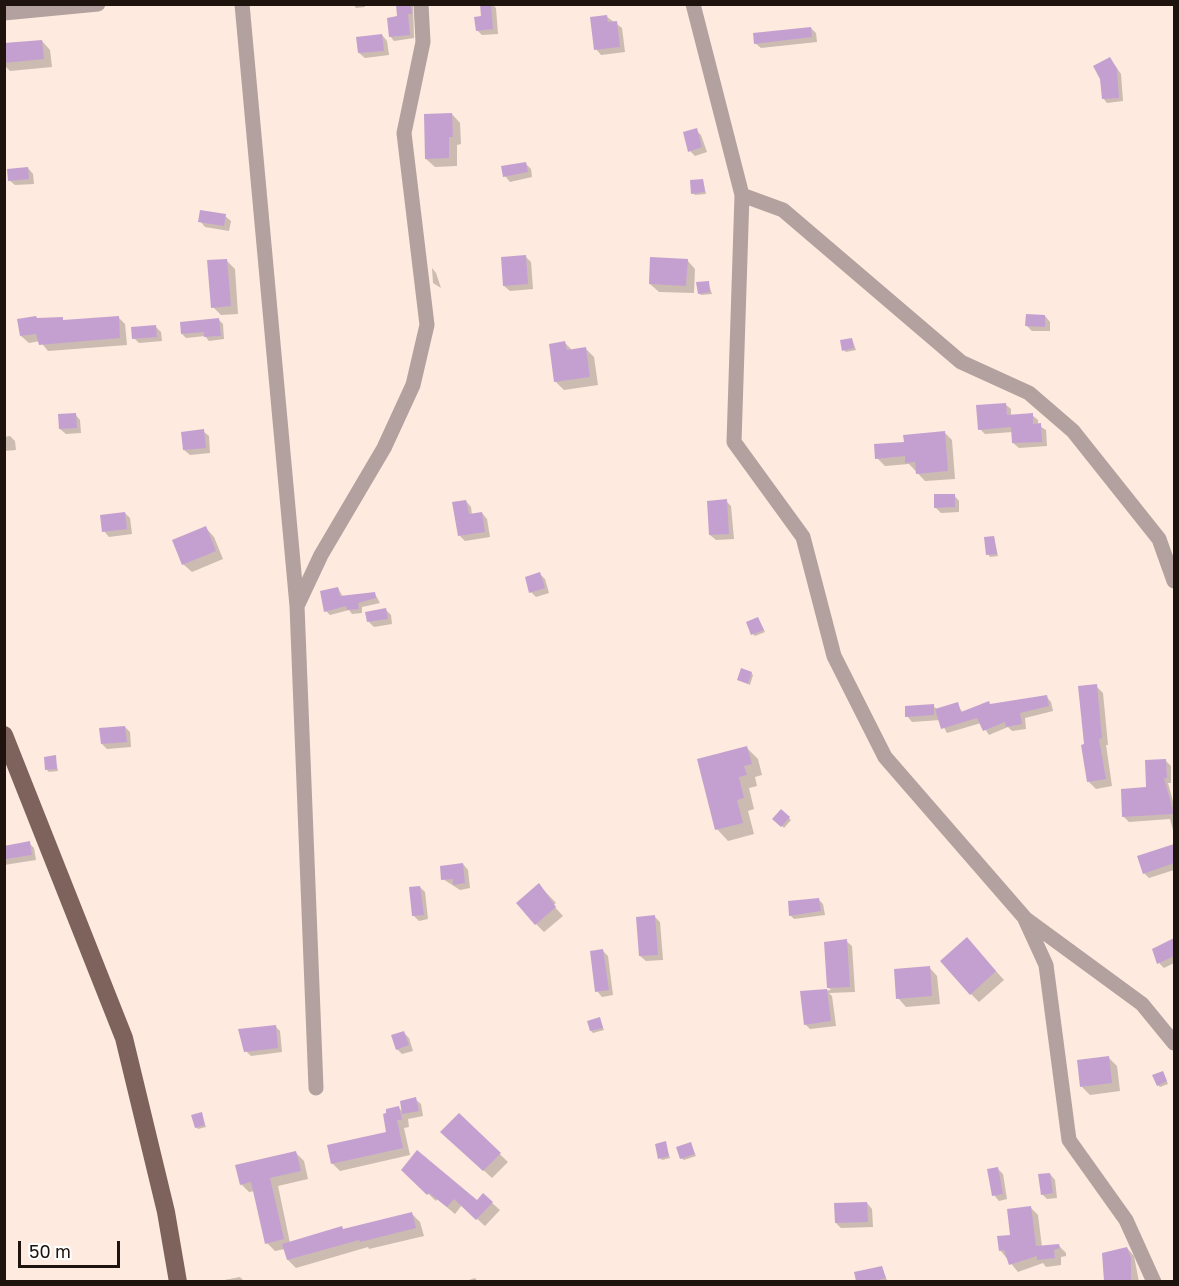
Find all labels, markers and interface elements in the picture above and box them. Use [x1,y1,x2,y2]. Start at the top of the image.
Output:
scale bar [21,1229,123,1267]
text: 50 m [29,1240,71,1262]

